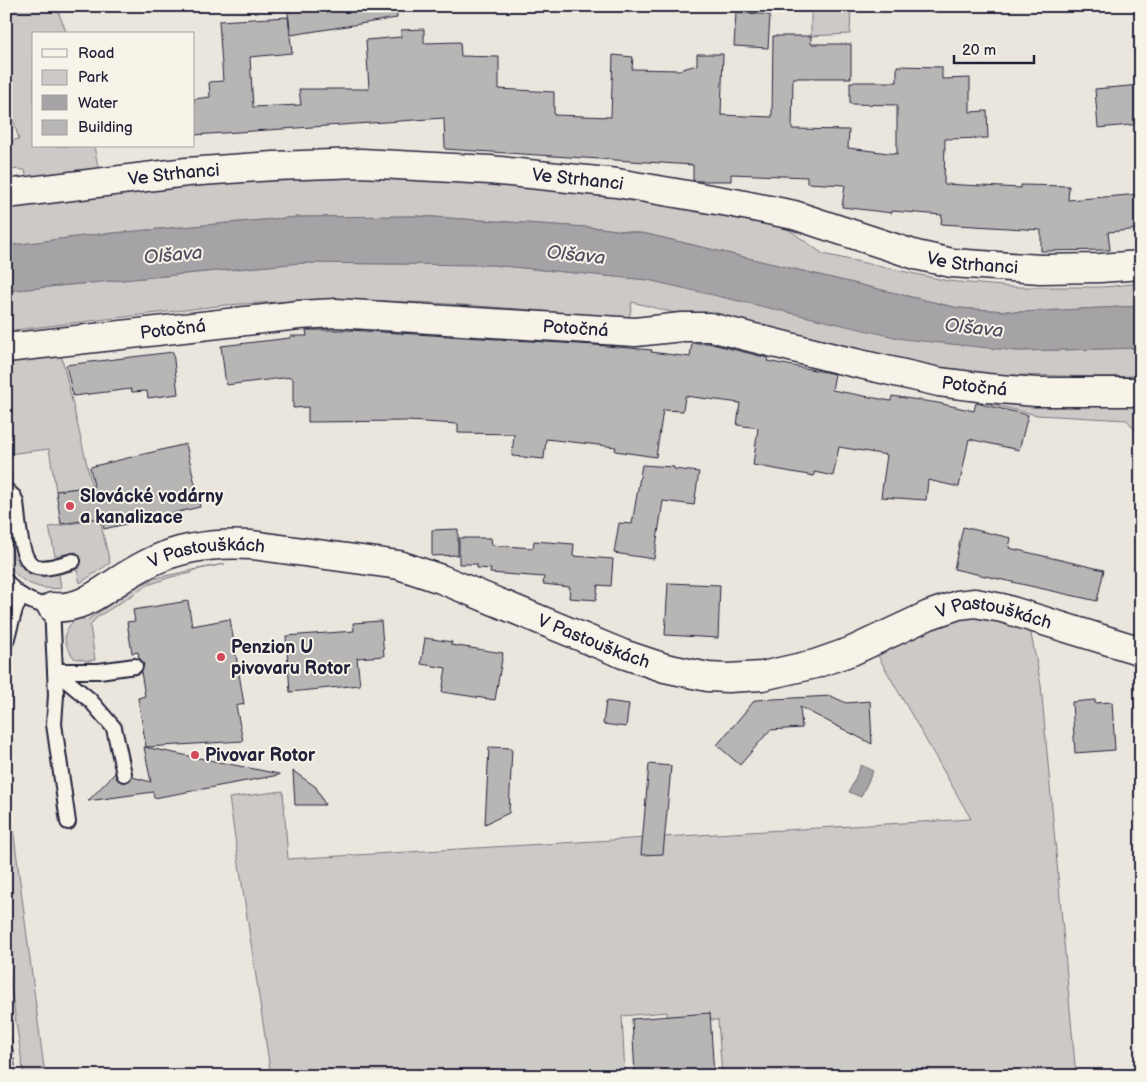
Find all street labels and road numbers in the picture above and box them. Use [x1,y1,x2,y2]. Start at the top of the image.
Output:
street label: Ve Strhanci [127,160,220,190]
street label: Ve Strhanci [531,164,625,195]
street label: Ve Strhanci [925,248,1019,278]
street label: Potočná [139,316,207,344]
street label: Potočná [542,316,609,341]
street label: Potočná [940,372,1008,401]
street label: V Pastouškách [145,534,266,573]
street label: V Pastouškách [933,593,1054,634]
street label: V Pastouškách [534,610,652,673]

